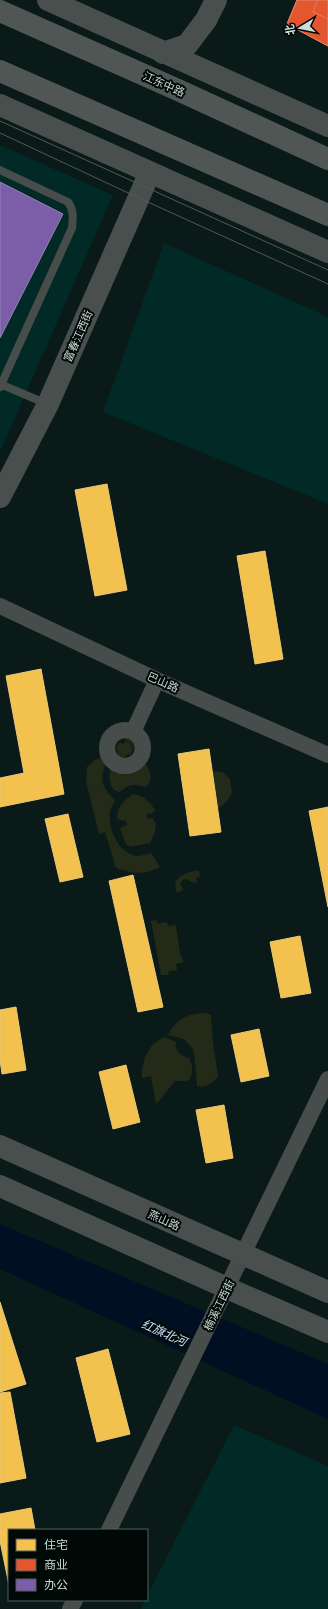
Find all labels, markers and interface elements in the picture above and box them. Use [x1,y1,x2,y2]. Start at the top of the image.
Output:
north arrow [280,8,320,48]
text: 北 [282,23,299,36]
street label: 江东中路 [141,69,187,100]
street label: 富春江西街 [60,308,96,364]
street label: 巴山路 [145,669,181,696]
street label: 燕山路 [146,1207,182,1234]
street label: 楠溪江西街 [201,1277,238,1333]
water label: 红旗北河 [139,1316,191,1351]
legend [8,1529,148,1601]
text: 住宅 [44,1537,68,1553]
text: 商业 [44,1557,68,1573]
text: 办公 [44,1577,68,1593]

